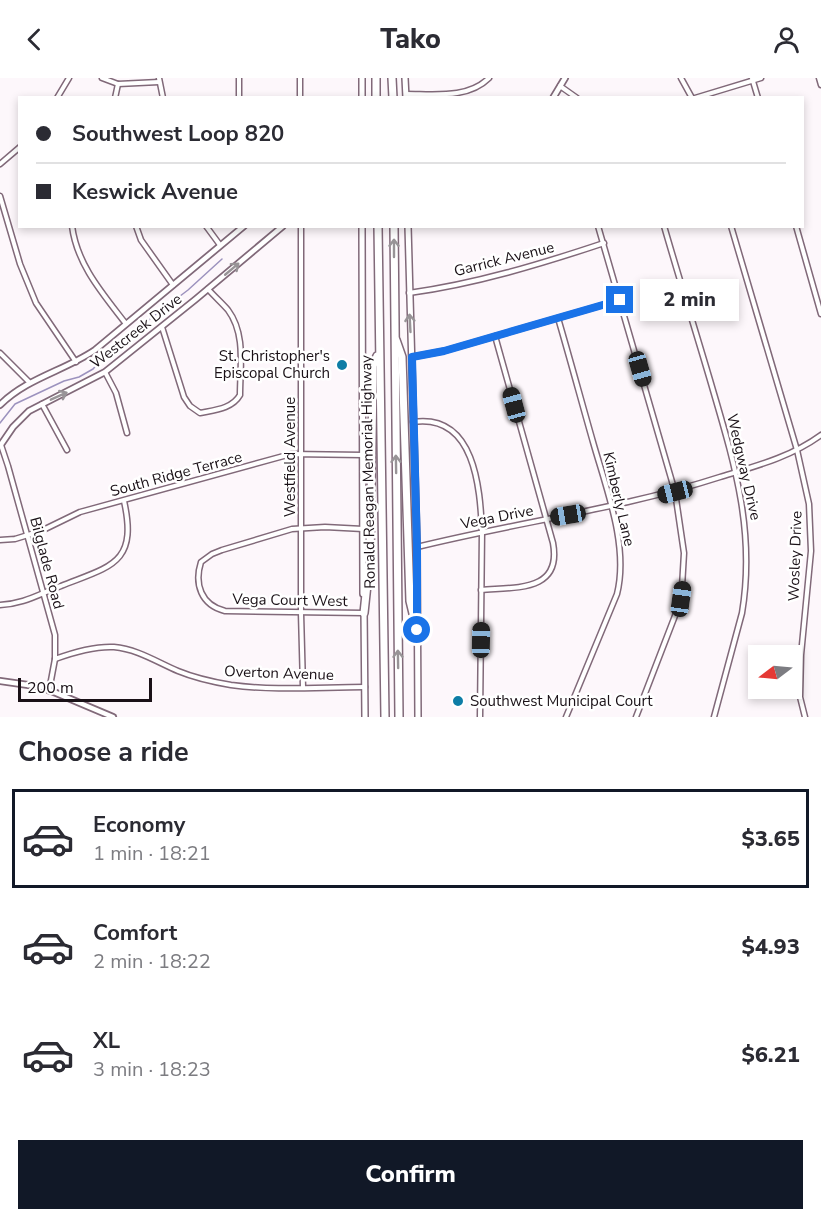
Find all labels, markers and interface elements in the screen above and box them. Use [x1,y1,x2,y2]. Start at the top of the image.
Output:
text: Tako [380,21,441,58]
icon: back [18,23,51,56]
icon: person [770,23,803,56]
text: Southwest Loop 820 [72,119,284,149]
text: Keswick Avenue [72,177,238,207]
street label: Garrick Avenue [452,237,556,281]
one-way arrow [388,238,400,258]
one-way arrow [224,262,240,275]
callout: 2 min [641,279,740,321]
route end [606,286,633,313]
text: 2 min [663,286,716,313]
street label: Westcreek Drive [86,289,186,373]
one-way arrow [404,313,415,333]
place label: St. Christopher's Episcopal Church [214,346,330,383]
car [626,349,654,389]
street label: Ronald Reagan Memorial Highway [356,355,380,589]
marker: St. Christopher's Episcopal Church [335,358,349,372]
car [501,385,527,425]
one-way arrow [49,389,67,401]
street label: Westfield Avenue [280,397,300,517]
street label: Wedgway Drive [722,412,766,522]
street label: South Ridge Terrace [108,447,244,501]
street label: Kimberly Lane [598,450,640,548]
one-way arrow [390,454,402,474]
car [655,479,695,505]
street label: Vega Drive [458,500,535,534]
car [549,503,587,527]
street label: Wosley Drive [783,510,807,602]
street label: Bilglade Road [25,515,69,611]
car [670,580,692,618]
street label: Vega Court West [231,589,349,611]
route start [403,616,430,643]
car [472,622,490,658]
north arrow [748,645,802,699]
map controls [748,645,802,699]
one-way arrow [392,649,404,669]
street label: Overton Avenue [224,661,334,685]
scale bar [18,675,152,702]
text: 200 m [27,677,74,699]
place label: Southwest Municipal Court [470,691,653,711]
marker: Southwest Municipal Court [451,694,465,708]
text: Choose a ride [18,734,189,771]
text: Economy [93,810,185,840]
icon: car [21,812,75,866]
text: $3.65 [741,824,800,854]
text: 1 min · 18:21 [93,840,211,867]
text: Comfort [93,918,177,948]
icon: car [21,920,75,974]
text: $4.93 [741,932,800,962]
text: 2 min · 18:22 [93,948,211,975]
text: XL [93,1026,120,1056]
icon: car [21,1028,75,1082]
text: $6.21 [741,1040,800,1070]
text: 3 min · 18:23 [93,1056,211,1083]
button: Confirm [18,1140,803,1209]

